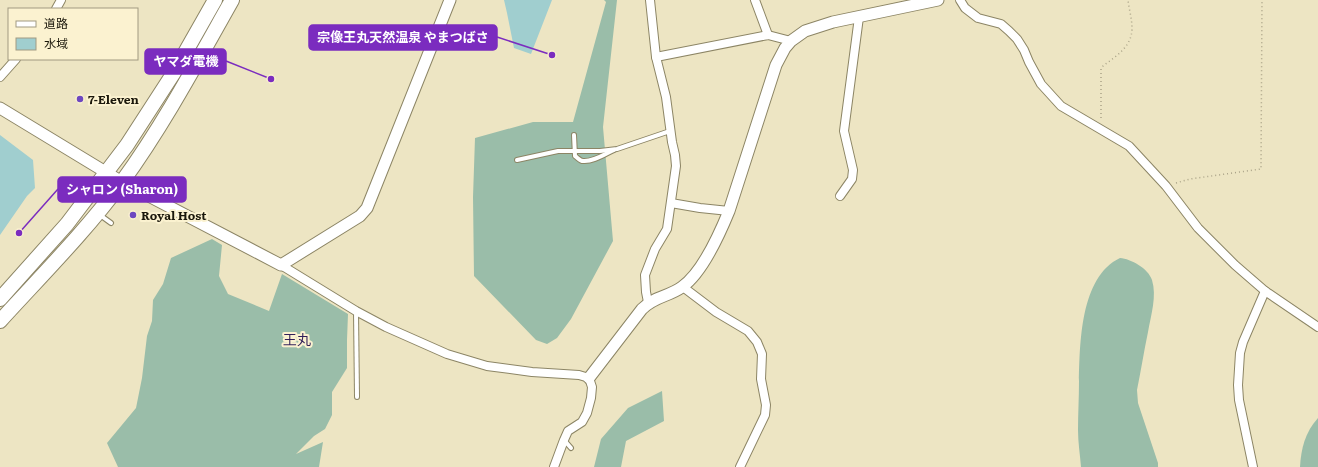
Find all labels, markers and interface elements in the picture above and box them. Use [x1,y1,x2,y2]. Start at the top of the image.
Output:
legend [8,8,138,60]
text: 道路 [44,14,68,32]
callout: 宗像王丸天然温泉 やまつばさ [309,25,497,50]
text: 宗像王丸天然温泉 やまつばさ [317,27,489,46]
text: 水域 [44,34,68,52]
callout: ヤマダ電機 [145,49,226,74]
text: ヤマダ電機 [153,51,219,70]
place label: 7-Eleven [88,90,140,108]
marker: 7-Eleven [75,94,85,104]
callout: シャロン (Sharon) [58,177,186,202]
text: シャロン (Sharon) [66,179,178,198]
place label: Royal Host [141,206,207,224]
marker: Royal Host [128,210,138,220]
district label: 王丸 [283,329,311,349]

